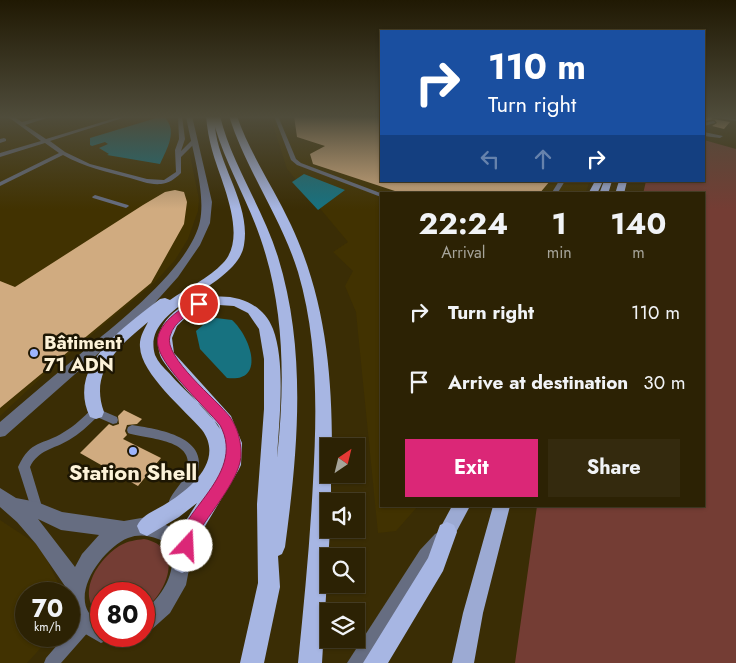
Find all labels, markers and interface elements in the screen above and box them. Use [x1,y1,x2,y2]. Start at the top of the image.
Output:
text: 110 m [488,42,586,92]
icon: right [405,50,470,115]
text: Turn right [488,88,576,120]
icon: left [476,145,504,173]
icon: ahead [529,145,557,173]
icon: right [582,145,610,173]
text: 22:24 [419,202,508,245]
text: 1 [552,202,567,245]
text: 140 [610,202,666,245]
text: Arrival [441,241,485,264]
text: min [547,241,572,264]
text: m [632,241,645,264]
pin [178,283,220,325]
icon: arrive [185,290,213,318]
icon: right [405,298,433,326]
text: Turn right [448,299,534,326]
text: 110 m [631,299,680,326]
place label: Bâtiment 71 ADN [44,329,122,378]
marker: Bâtiment 71 ADN [28,347,40,359]
icon: arrive [405,368,433,396]
text: Arrive at destination [448,369,628,396]
text: 30 m [643,369,686,396]
north arrow [320,438,365,482]
map controls [320,438,365,648]
button: Exit [405,439,538,497]
button: Share [548,439,680,497]
marker: Station Shell [127,445,139,457]
place label: Station Shell [69,456,197,488]
button: sound [320,493,365,538]
position arrow [160,519,212,571]
button: search [320,548,365,593]
speed limit sign: 80 [90,582,155,647]
text: 70 [32,590,63,626]
button: layers [320,603,365,648]
text: km/h [34,618,61,636]

